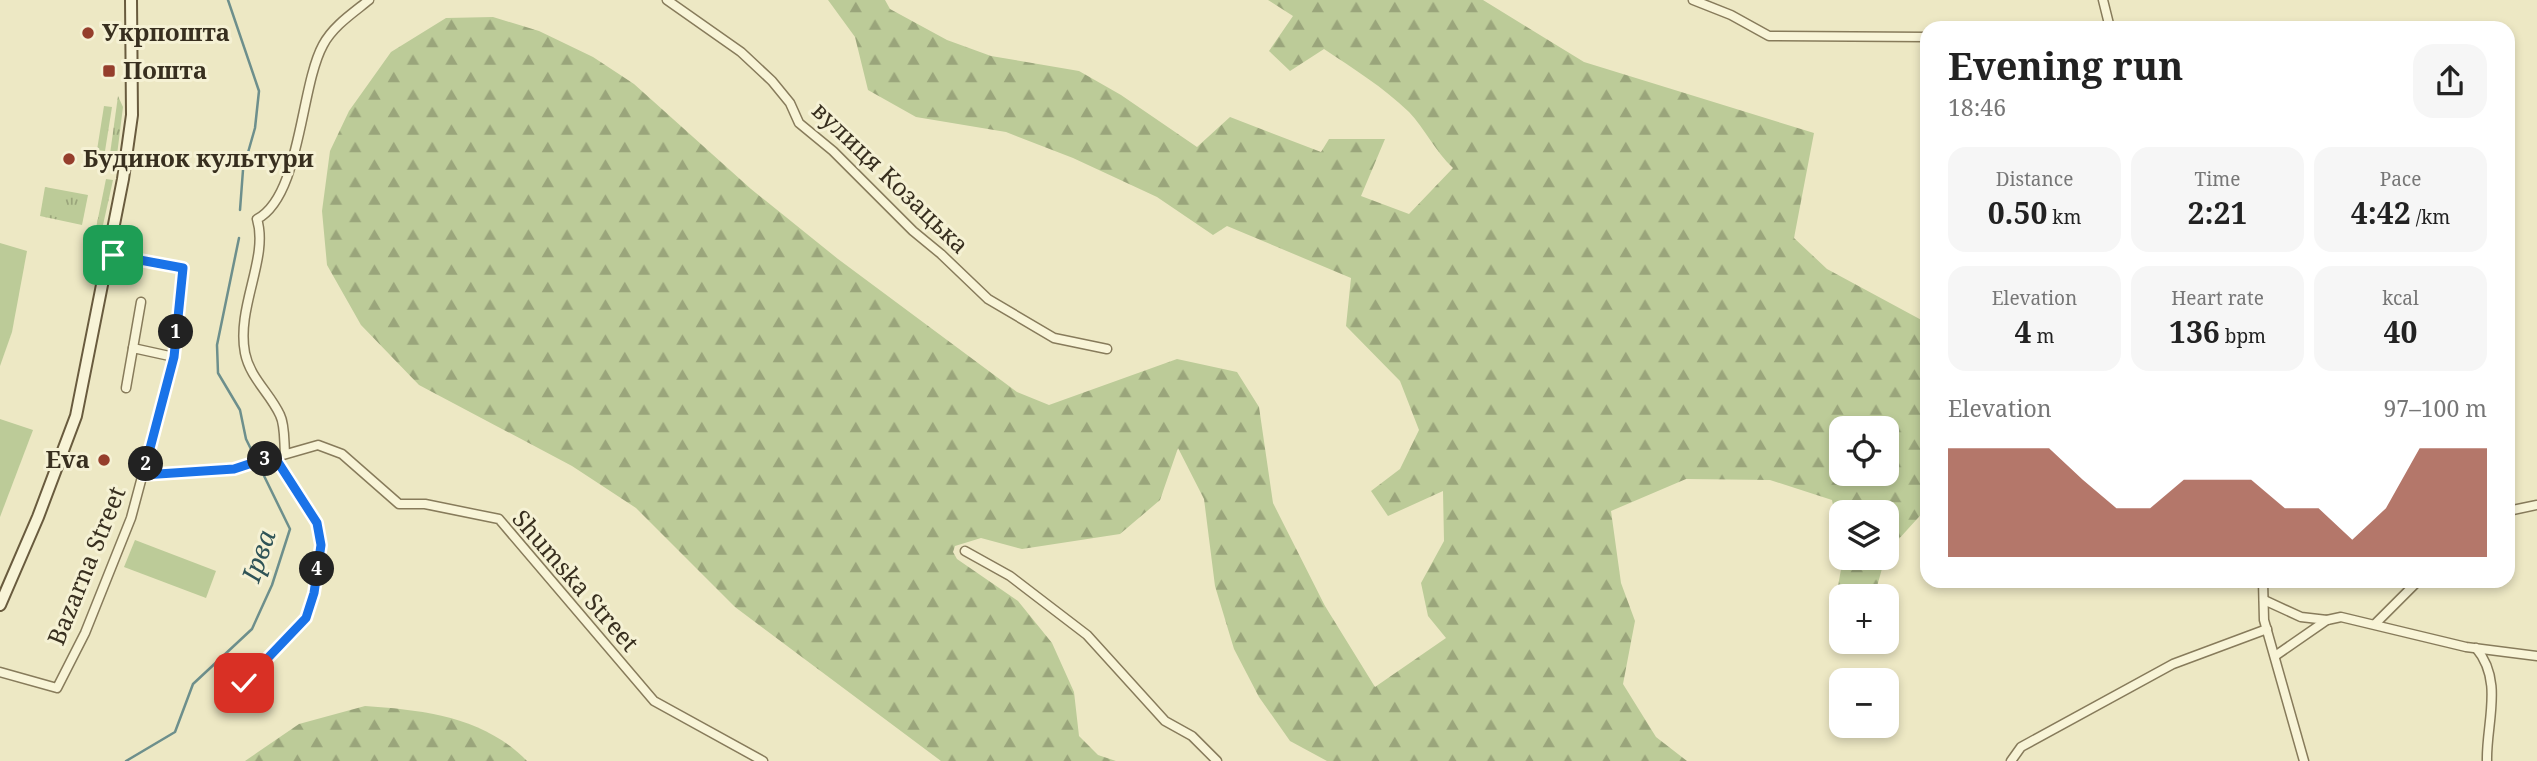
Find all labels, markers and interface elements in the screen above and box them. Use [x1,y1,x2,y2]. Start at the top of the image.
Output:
place label: Укрпошта [102,15,230,48]
marker: Укрпошта [80,25,96,41]
text: Evening run [1948,39,2183,91]
button: share [2413,44,2487,118]
place label: Пошта [123,53,207,86]
marker: Пошта [101,63,117,79]
text: 18:46 [1948,91,2006,123]
street label: вулиця Козацька [805,93,977,260]
place label: Будинок культури [83,141,314,174]
marker: Будинок культури [61,151,77,167]
text: Distance [1996,166,2073,192]
text: Time [2195,166,2240,192]
text: Pace [2380,166,2421,192]
text: 0.50 [1988,192,2047,233]
text: 2:21 [2188,192,2247,233]
text: 4:42 [2351,192,2411,233]
text: km [2047,204,2081,230]
text: /km [2411,204,2450,230]
pin [83,225,143,285]
icon: arrive [94,236,132,274]
text: Elevation [1992,285,2077,311]
text: Heart rate [2171,285,2264,311]
text: kcal [2382,285,2419,311]
text: 4 [2015,311,2032,352]
text: 136 [2169,311,2220,352]
text: 40 [2384,311,2417,352]
pin: 1 [158,314,194,350]
text: 1 [170,318,181,344]
text: m [2032,323,2054,349]
text: bpm [2220,323,2266,349]
text: Elevation [1948,392,2052,424]
text: 97–100 m [2384,392,2487,424]
map controls [1829,416,1899,738]
button: locate [1829,416,1899,486]
place label: Eva [45,442,90,475]
pin: 3 [247,442,282,476]
text: 3 [259,445,270,471]
pin: 2 [128,447,164,482]
text: 2 [140,450,151,476]
marker: Eva [96,452,112,468]
street label: Bazarna Street [39,481,132,650]
button: layers [1829,500,1899,570]
street label: Shumska Street [505,502,647,658]
water label: Ірва [232,525,284,588]
pin: 4 [300,552,334,586]
text: 4 [311,555,322,581]
button: + [1829,584,1899,654]
pin [214,653,274,713]
icon: check [225,664,263,702]
button: − [1829,668,1899,738]

